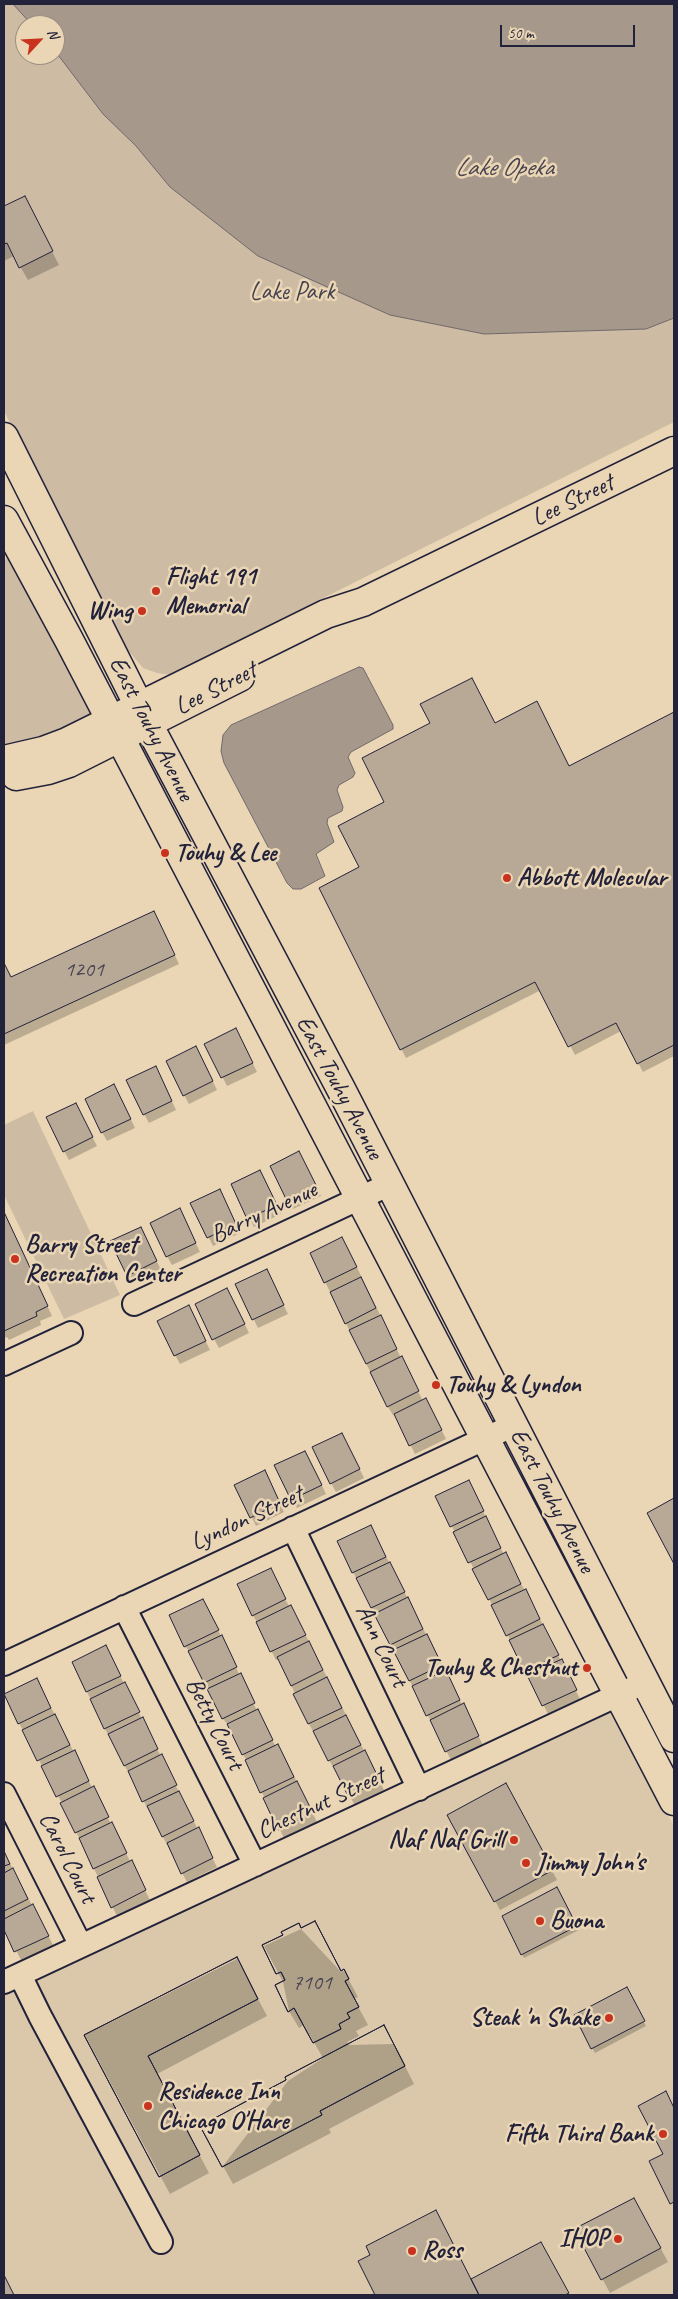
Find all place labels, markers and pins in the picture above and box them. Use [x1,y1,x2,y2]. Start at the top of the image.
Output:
place label: Flight 191 Memorial [166,562,256,621]
marker: Flight 191 Memorial [150,585,162,597]
place label: Wing [88,596,132,626]
marker: Wing [136,605,148,617]
place label: Touhy & Lee [175,838,276,868]
marker: Touhy & Lee [159,847,171,859]
place label: Abbott Molecular [517,863,667,893]
marker: Abbott Molecular [501,872,513,884]
place label: Barry Street Recreation Center [25,1230,181,1289]
marker: Barry Street Recreation Center [9,1253,21,1265]
place label: Touhy & Lyndon [446,1370,581,1400]
marker: Touhy & Lyndon [430,1379,442,1391]
place label: Touhy & Chestnut [425,1653,577,1683]
marker: Touhy & Chestnut [581,1662,593,1674]
place label: Naf Naf Grill [388,1825,504,1855]
marker: Naf Naf Grill [508,1834,520,1846]
place label: Jimmy John's [536,1848,645,1878]
marker: Jimmy John's [520,1857,532,1869]
place label: Buona [550,1906,603,1936]
marker: Buona [534,1915,546,1927]
place label: Steak 'n Shake [470,2003,599,2033]
marker: Steak 'n Shake [603,2012,615,2024]
place label: Residence Inn Chicago O'Hare [158,2077,288,2136]
marker: Residence Inn Chicago O'Hare [142,2100,154,2112]
place label: Fifth Third Bank [505,2119,653,2149]
marker: Fifth Third Bank [657,2128,669,2140]
place label: IHOP [559,2224,608,2254]
marker: IHOP [612,2233,624,2245]
place label: Ross [422,2236,462,2266]
marker: Ross [406,2245,418,2257]

